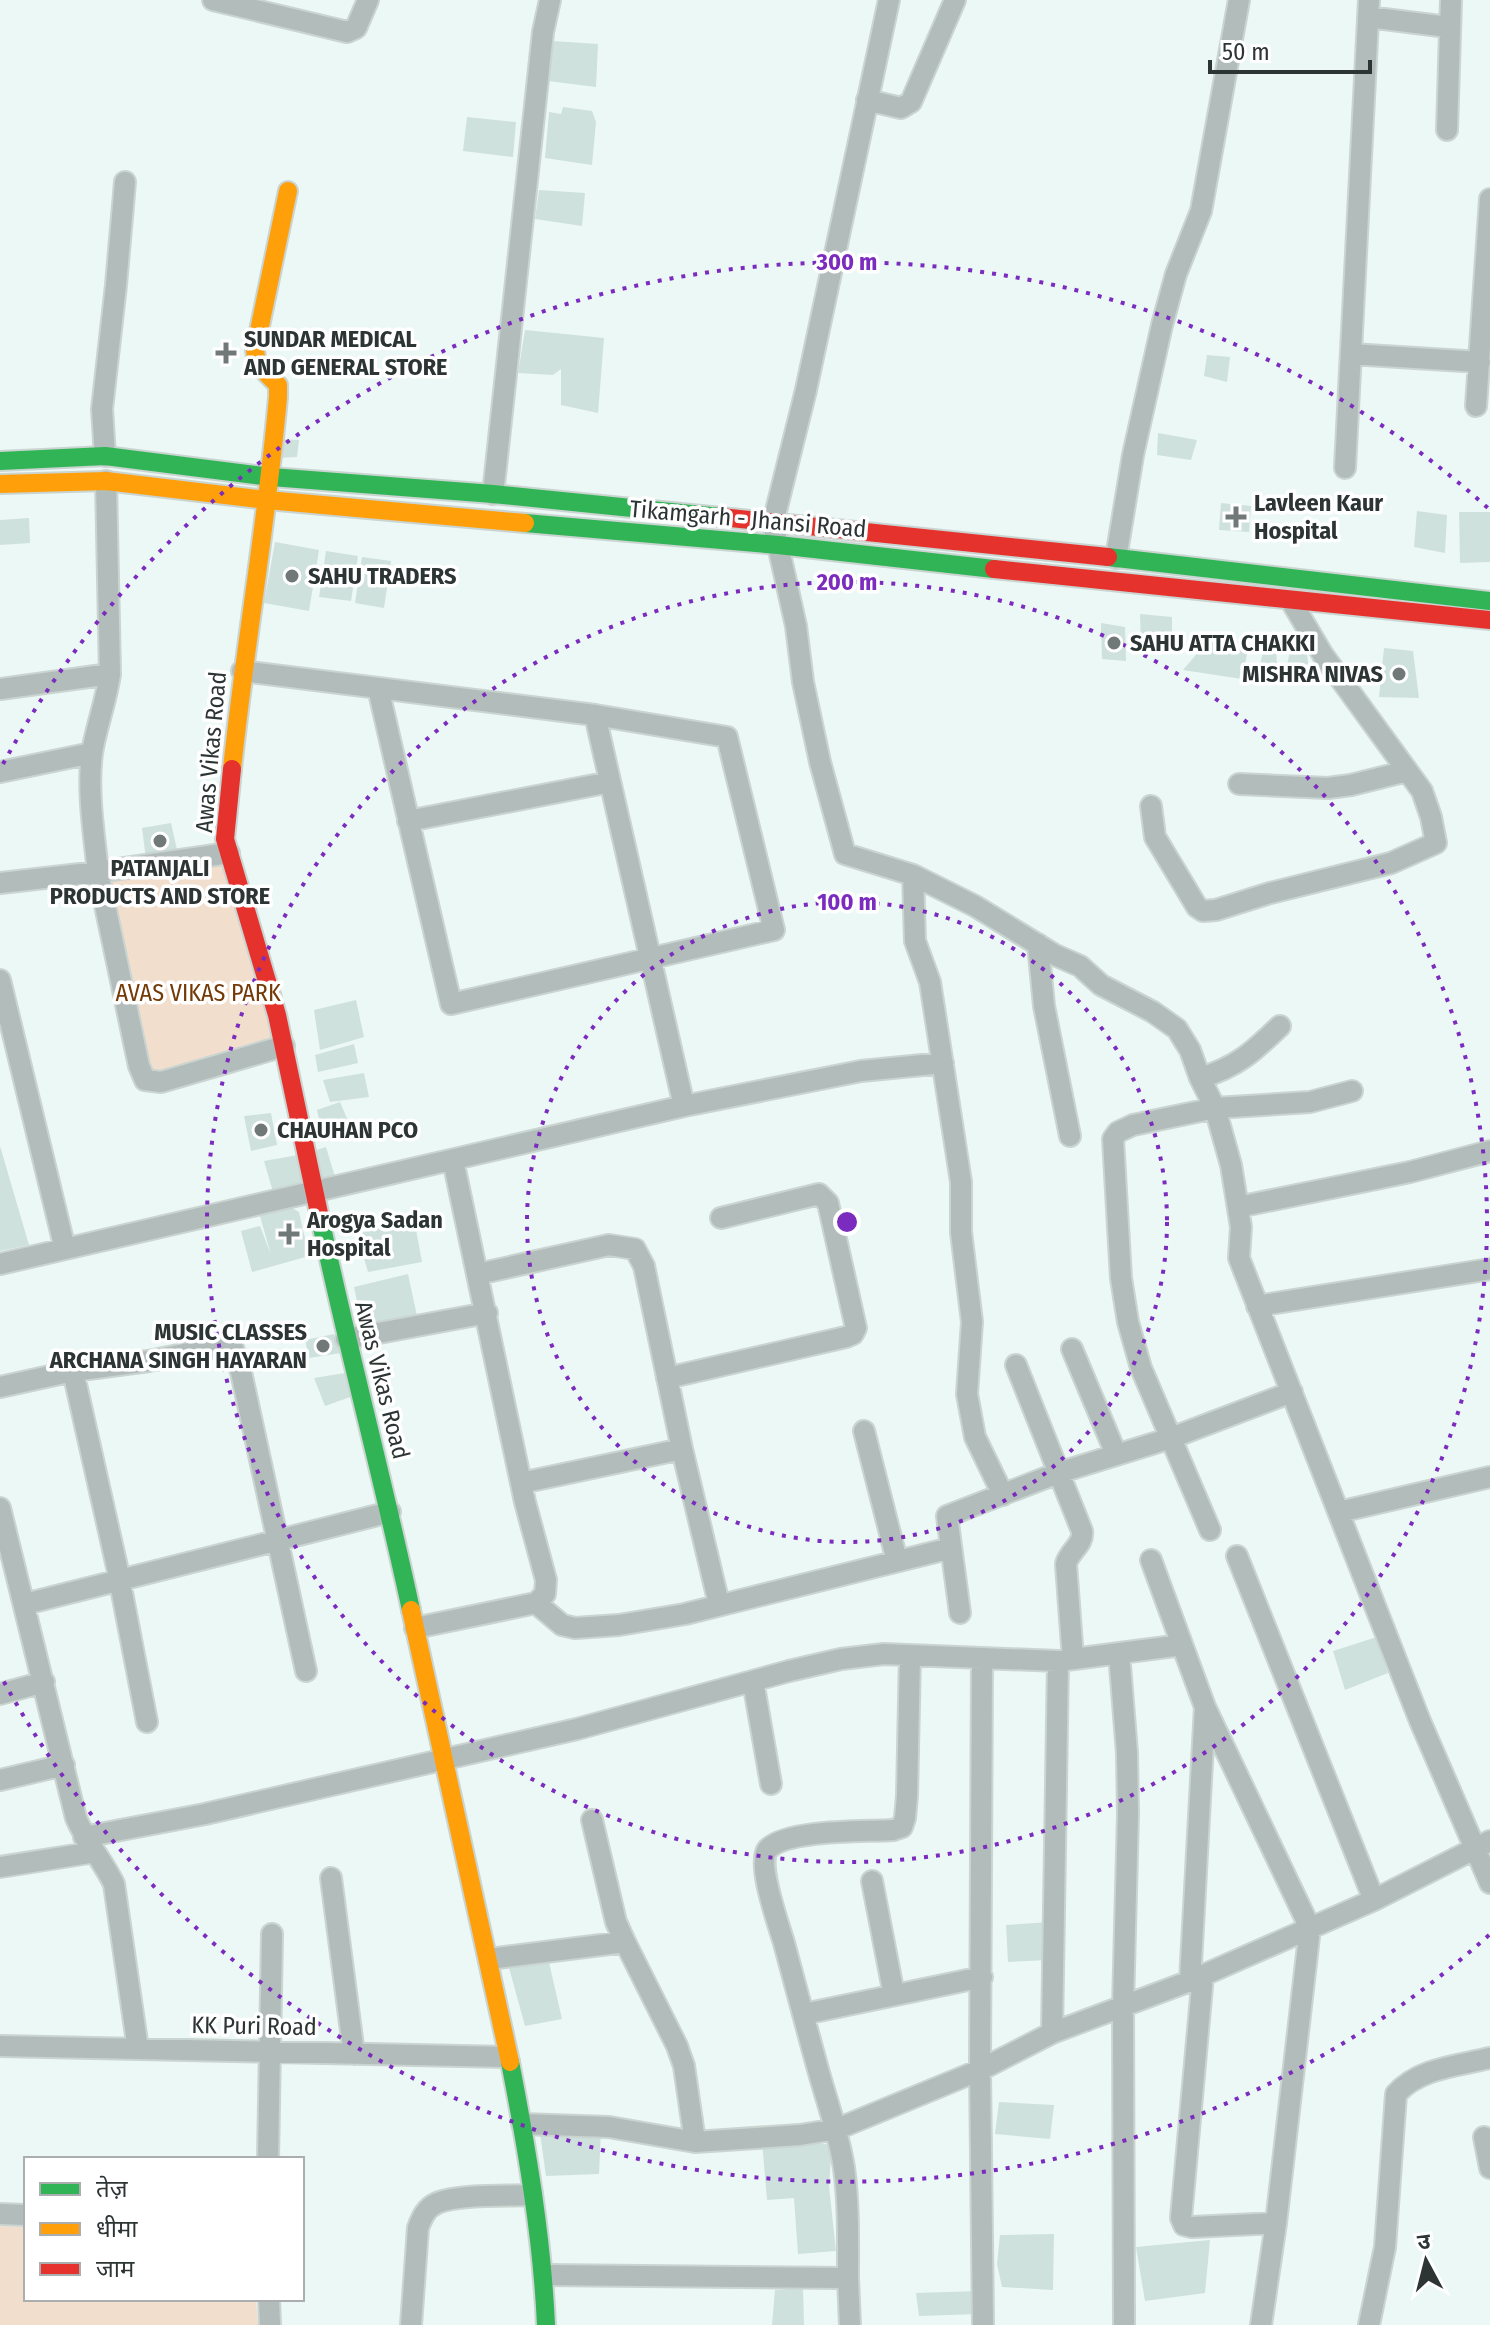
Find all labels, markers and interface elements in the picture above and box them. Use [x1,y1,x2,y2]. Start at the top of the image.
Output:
scale bar [1210,24,1370,74]
text: 50 m [1222,38,1270,66]
text: 300 m [816,248,877,276]
place label: SUNDAR MEDICAL AND GENERAL STORE [243,325,448,381]
marker: SUNDAR MEDICAL AND GENERAL STORE [215,342,237,364]
place label: Lavleen Kaur Hospital [1254,489,1383,545]
street label: Tikamgarh - Jhansi Road [629,495,867,543]
marker: Lavleen Kaur Hospital [1225,506,1247,528]
place label: SAHU TRADERS [308,562,457,590]
marker: SAHU TRADERS [283,567,301,585]
text: 200 m [816,568,877,596]
place label: SAHU ATTA CHAKKI [1130,629,1315,657]
marker: SAHU ATTA CHAKKI [1105,634,1123,652]
place label: MISHRA NIVAS [1242,660,1383,688]
marker: MISHRA NIVAS [1390,665,1408,683]
street label: Awas Vikas Road [190,670,232,834]
marker: PATANJALI PRODUCTS AND STORE [151,832,169,850]
place label: PATANJALI PRODUCTS AND STORE [50,854,270,910]
text: 100 m [817,888,877,916]
park label: AVAS VIKAS PARK [115,979,281,1007]
place label: CHAUHAN PCO [277,1116,418,1144]
marker: CHAUHAN PCO [252,1121,270,1139]
place label: Arogya Sadan Hospital [306,1206,443,1262]
centre of rings [833,1208,861,1236]
marker: Arogya Sadan Hospital [278,1223,300,1245]
street label: Awas Vikas Road [349,1298,415,1462]
place label: MUSIC CLASSES ARCHANA SINGH HAYARAN [49,1318,307,1374]
marker: MUSIC CLASSES ARCHANA SINGH HAYARAN [314,1337,332,1355]
street label: KK Puri Road [191,2011,317,2041]
legend [24,2157,304,2301]
text: तेज़ [96,2175,129,2203]
text: धीमा [96,2215,138,2243]
north arrow [1386,2221,1466,2301]
text: उ [1416,2227,1433,2256]
text: जाम [96,2255,135,2283]

